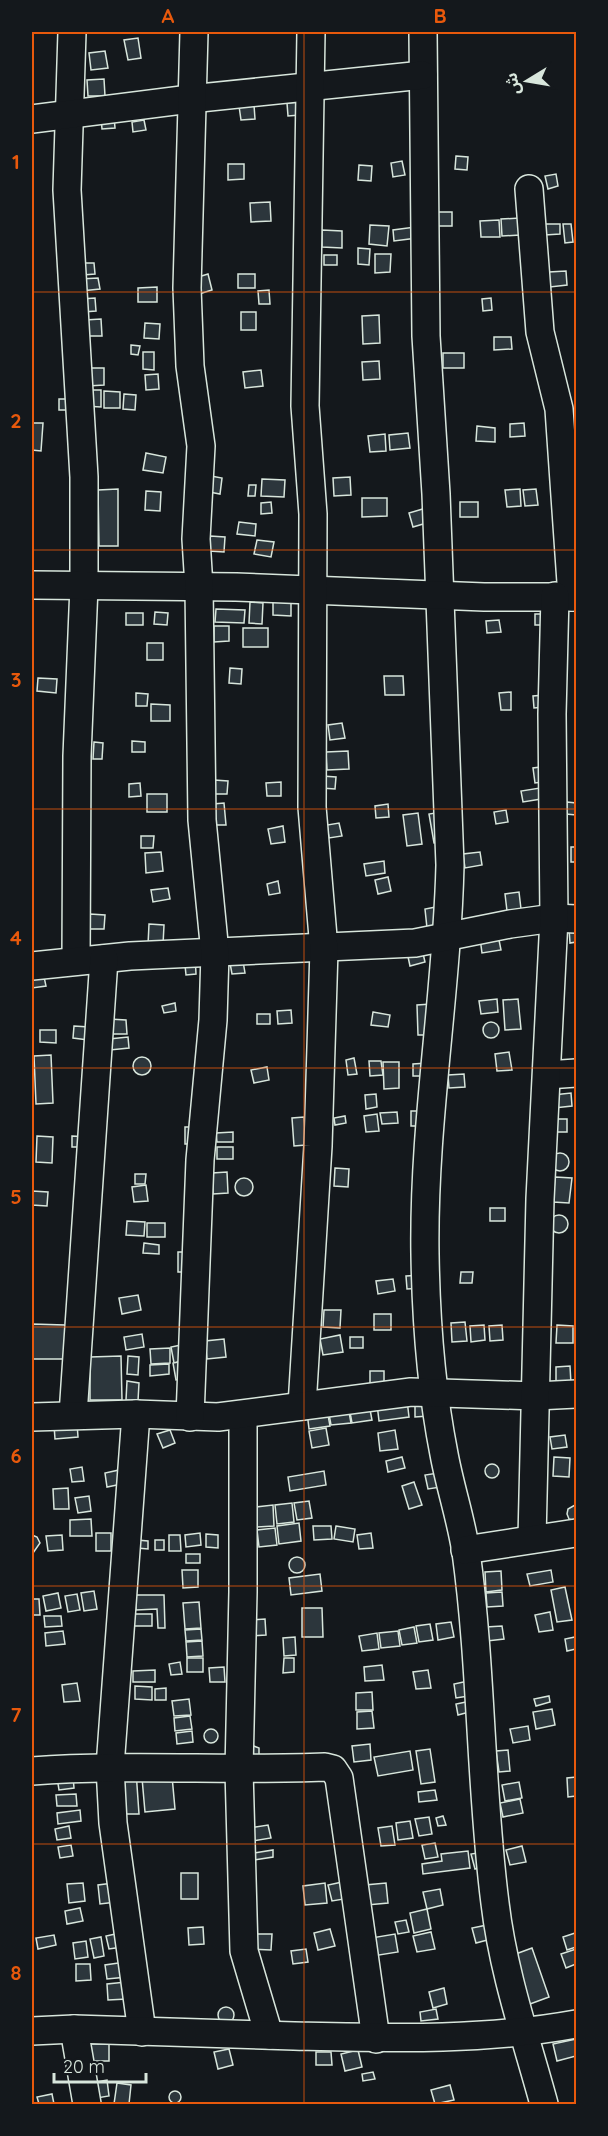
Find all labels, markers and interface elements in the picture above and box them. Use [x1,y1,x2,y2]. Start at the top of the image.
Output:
text: A [162,3,175,28]
text: B [433,3,447,28]
north arrow [497,51,557,111]
text: ش [500,71,524,97]
text: 1 [12,149,20,174]
text: 2 [10,408,22,433]
text: 3 [11,667,21,692]
text: 4 [10,925,22,950]
text: 5 [10,1184,22,1209]
text: 6 [10,1443,22,1468]
text: 7 [11,1702,22,1727]
text: 8 [11,1960,22,1985]
scale bar [54,2046,146,2084]
text: 20 m [63,2055,105,2078]

